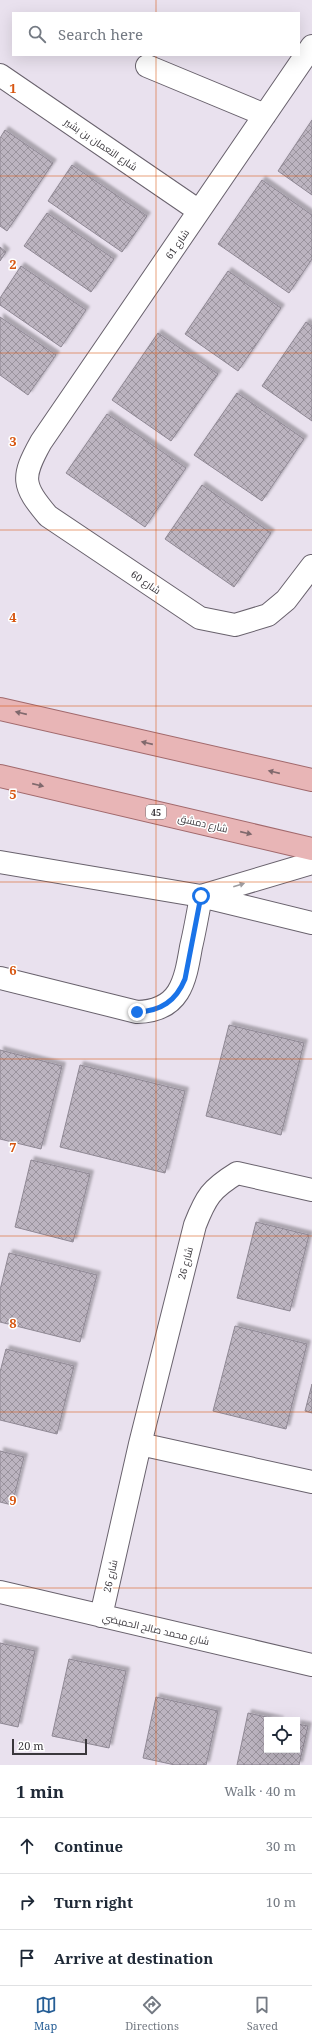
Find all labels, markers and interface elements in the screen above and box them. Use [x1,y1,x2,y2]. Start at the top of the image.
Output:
search box [12,12,300,56]
icon: search [26,23,48,45]
text: Search here [58,24,143,44]
text: 1 [9,79,17,97]
street label: شارع النعمان بن بشير [61,114,140,174]
street label: شارع 61 [162,226,192,262]
text: 2 [9,255,17,273]
text: 3 [9,432,17,450]
street label: شارع 60 [128,567,164,597]
text: 4 [9,608,17,626]
one-way arrow [14,710,27,716]
one-way arrow [141,739,153,745]
one-way arrow [268,768,280,774]
one-way arrow [32,782,44,788]
text: 5 [9,785,17,803]
road number: 45 [146,805,166,819]
street label: شارع دمشق [177,810,229,836]
one-way arrow [240,831,253,837]
one-way arrow [233,882,245,888]
route start [192,887,210,905]
text: 6 [9,961,17,979]
route end [128,1003,146,1021]
text: 7 [9,1138,17,1156]
street label: شارع 26 [174,1245,196,1281]
text: 8 [9,1314,17,1332]
text: 9 [9,1491,17,1509]
street label: شارع 26 [99,1558,121,1594]
street label: شارع محمد صالح الحميضي [101,1610,211,1649]
map controls [264,1717,300,1753]
button: locate [264,1717,300,1753]
scale bar [12,1737,87,1756]
text: 20 m [18,1738,44,1753]
text: 1 min [16,1780,64,1803]
text: Walk · 40 m [224,1782,296,1800]
icon: ahead [16,1835,38,1857]
text: Continue [54,1836,123,1856]
text: 30 m [266,1837,296,1855]
icon: right [16,1891,38,1913]
text: Turn right [54,1892,133,1912]
text: 10 m [266,1893,296,1911]
icon: arrive [16,1947,38,1969]
text: Arrive at destination [54,1948,213,1968]
tab: Map [34,1994,57,2033]
tab: Directions [125,1994,179,2033]
tab: Saved [247,1994,278,2033]

